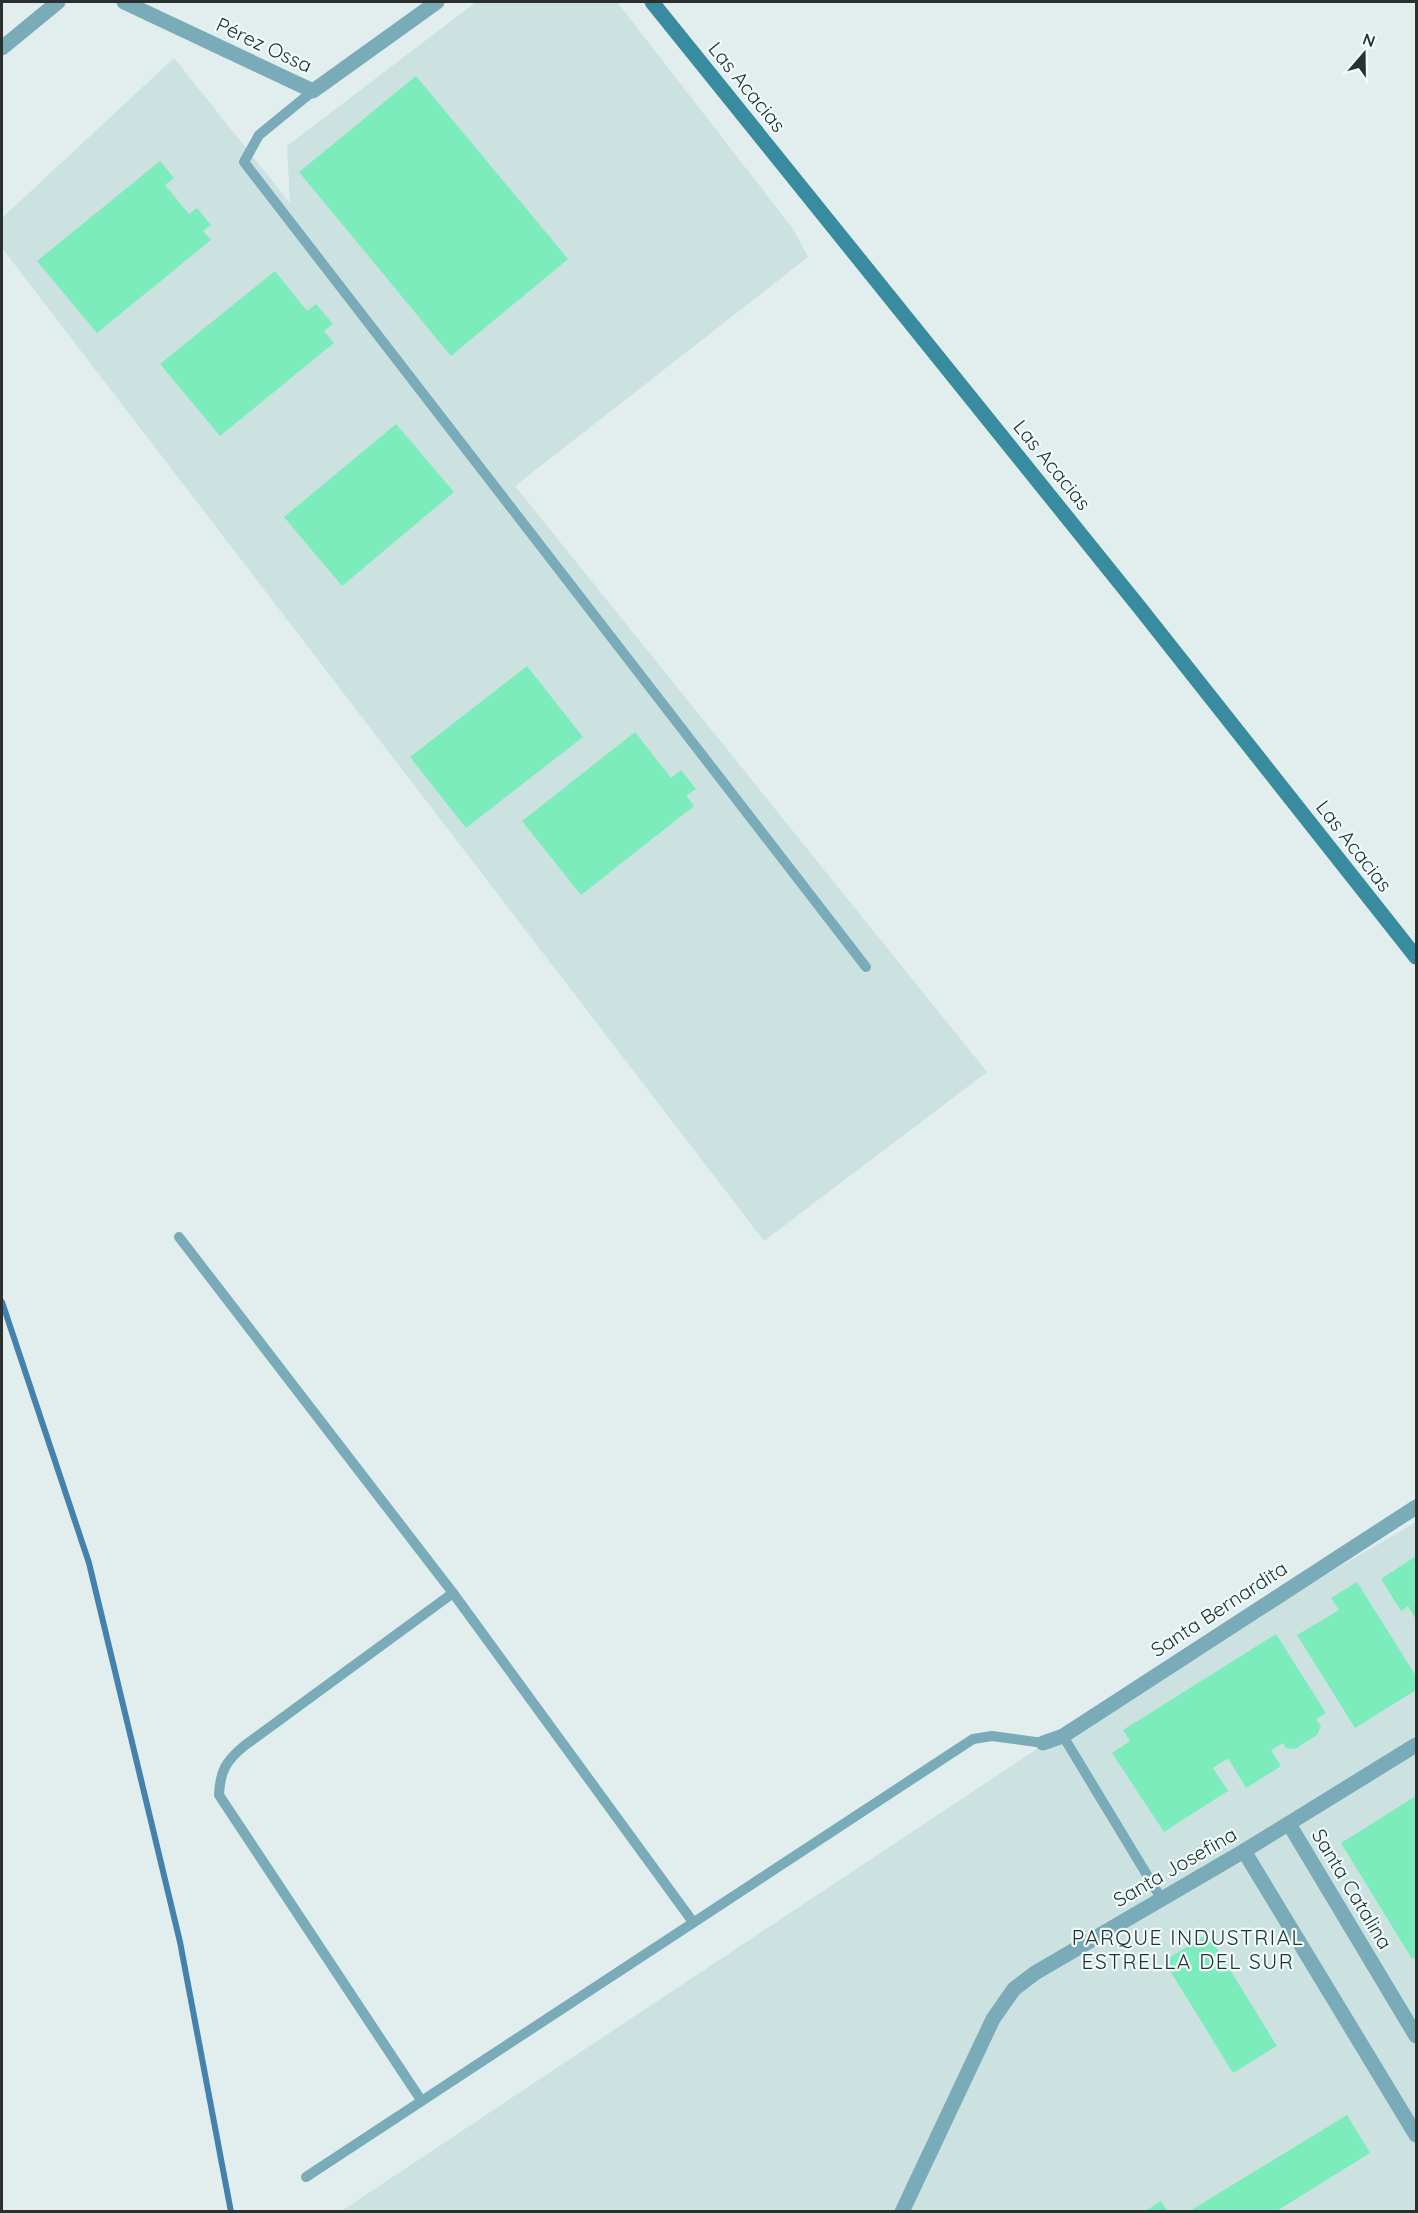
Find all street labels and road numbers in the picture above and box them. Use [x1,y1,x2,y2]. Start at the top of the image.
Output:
street label: Pérez Ossa [212,11,316,78]
street label: Las Acacias [703,36,791,137]
street label: Las Acacias [1008,414,1096,515]
street label: Las Acacias [1311,795,1398,896]
street label: Santa Bernardita [1146,1555,1292,1662]
street label: Santa Josefina [1108,1821,1241,1912]
street label: Santa Catalina [1307,1824,1398,1953]

